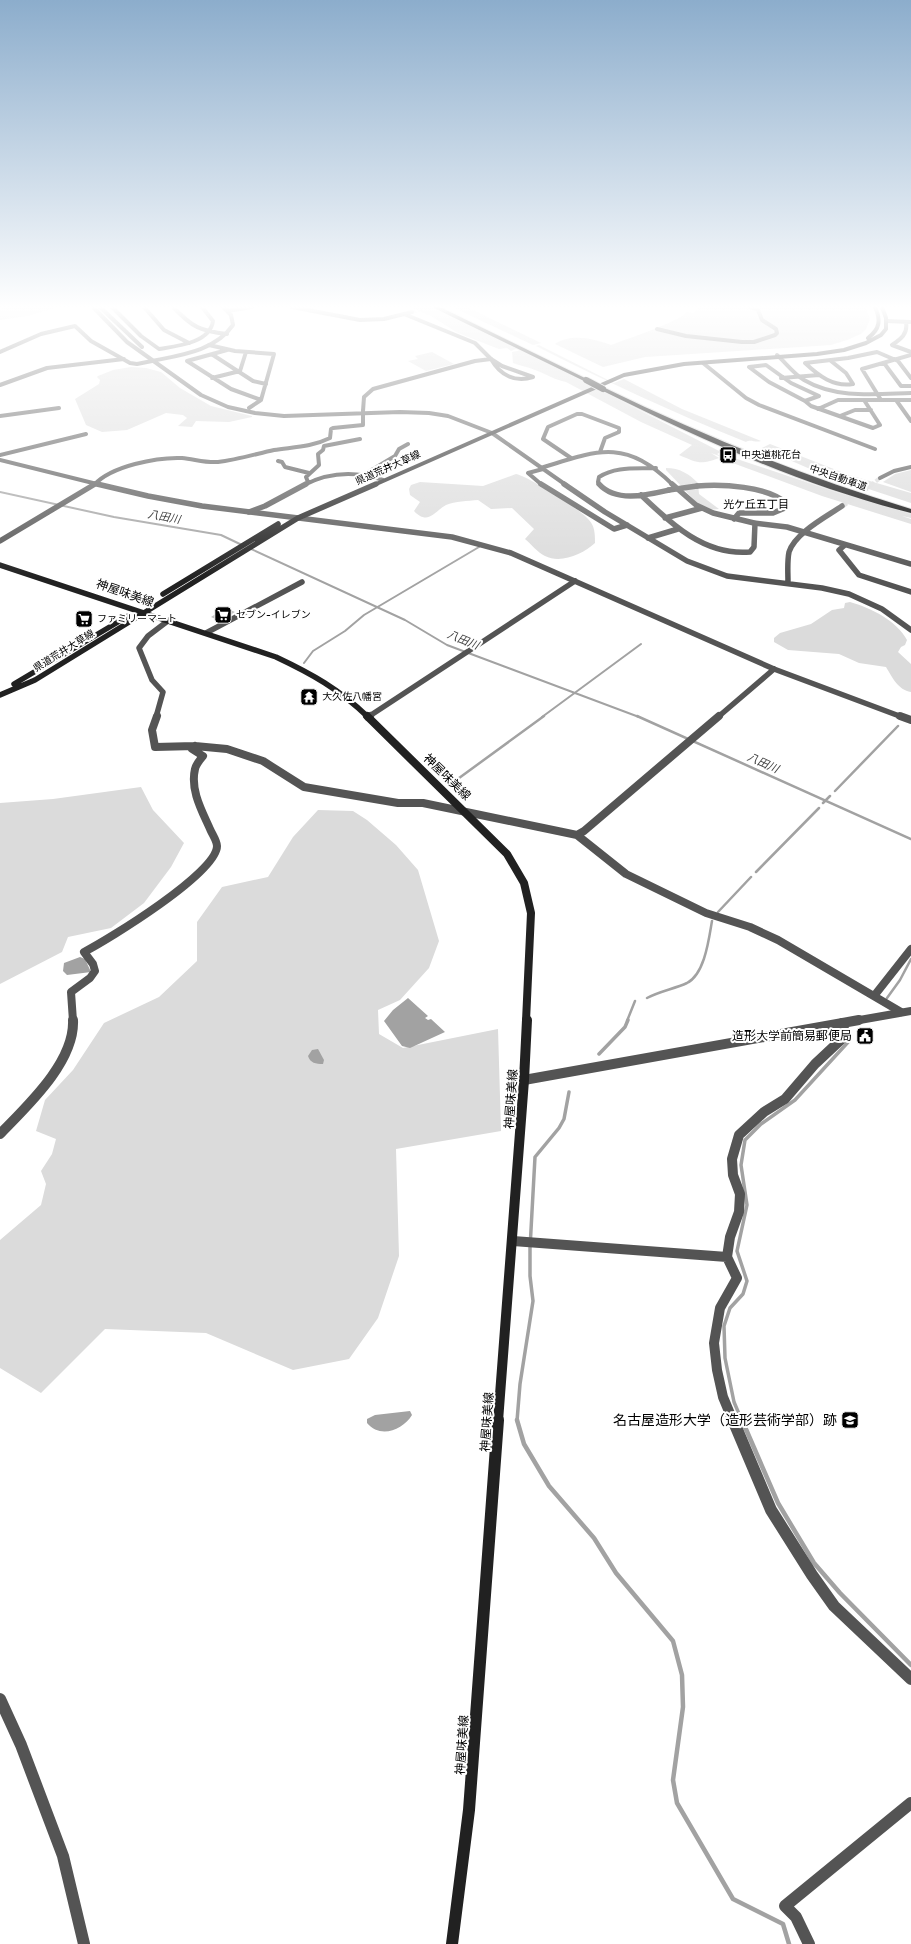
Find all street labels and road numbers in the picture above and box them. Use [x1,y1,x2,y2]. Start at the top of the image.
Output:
street label: 県道荒井大草線 [354,448,422,488]
street label: 中央自動車道 [808,463,868,493]
street label: 神屋味美線 [94,577,156,609]
street label: 県道荒井大草線 [31,627,97,675]
street label: 神屋味美線 [421,751,473,803]
street label: 神屋味美線 [502,1069,520,1129]
street label: 神屋味美線 [478,1392,496,1452]
street label: 神屋味美線 [453,1715,471,1775]

